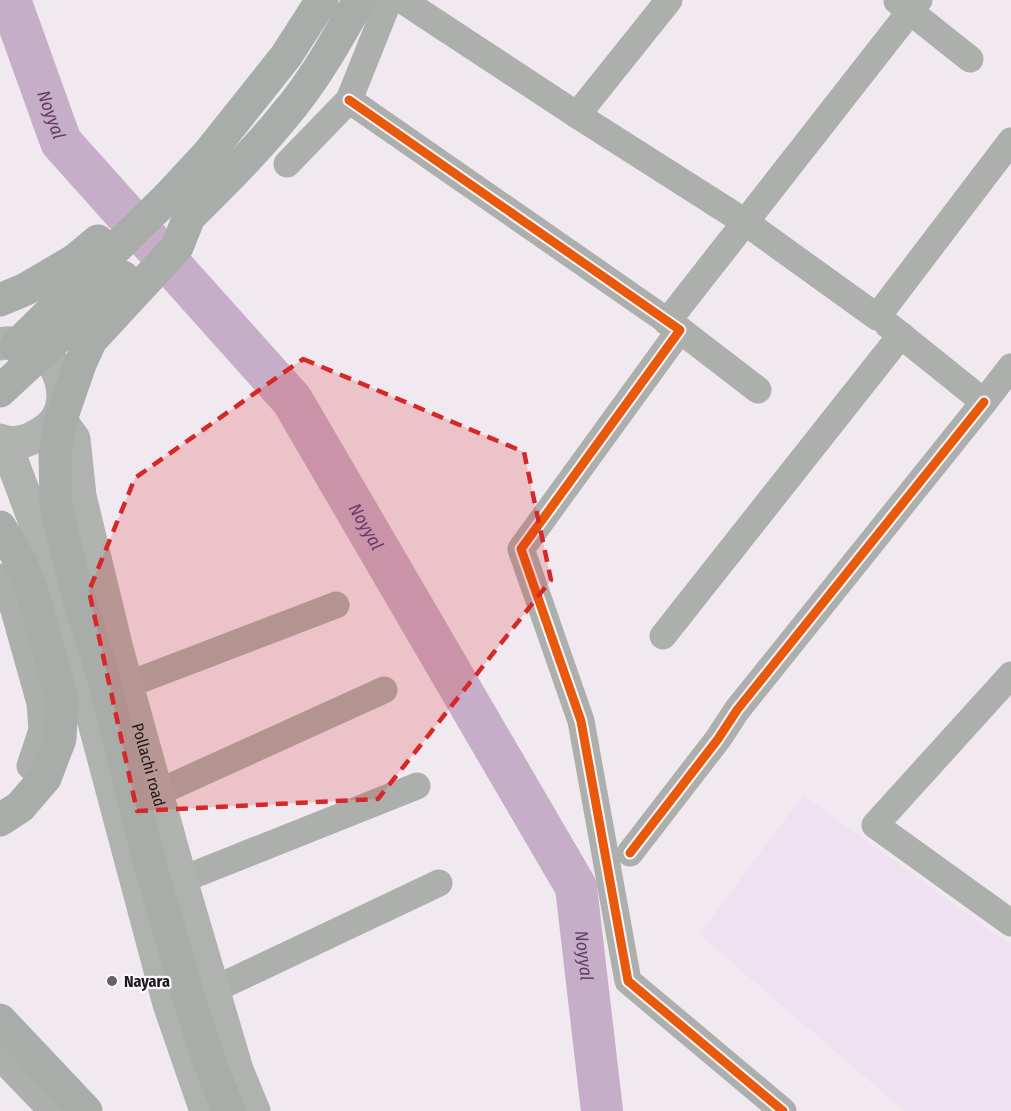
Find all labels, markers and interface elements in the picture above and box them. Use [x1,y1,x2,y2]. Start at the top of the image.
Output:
water label: Noyyal [32,87,70,142]
water label: Noyyal [344,500,388,554]
street label: Pollachi road [128,721,169,809]
water label: Noyyal [570,929,598,982]
place label: Nayara [124,972,170,991]
marker: Nayara [105,974,119,988]

